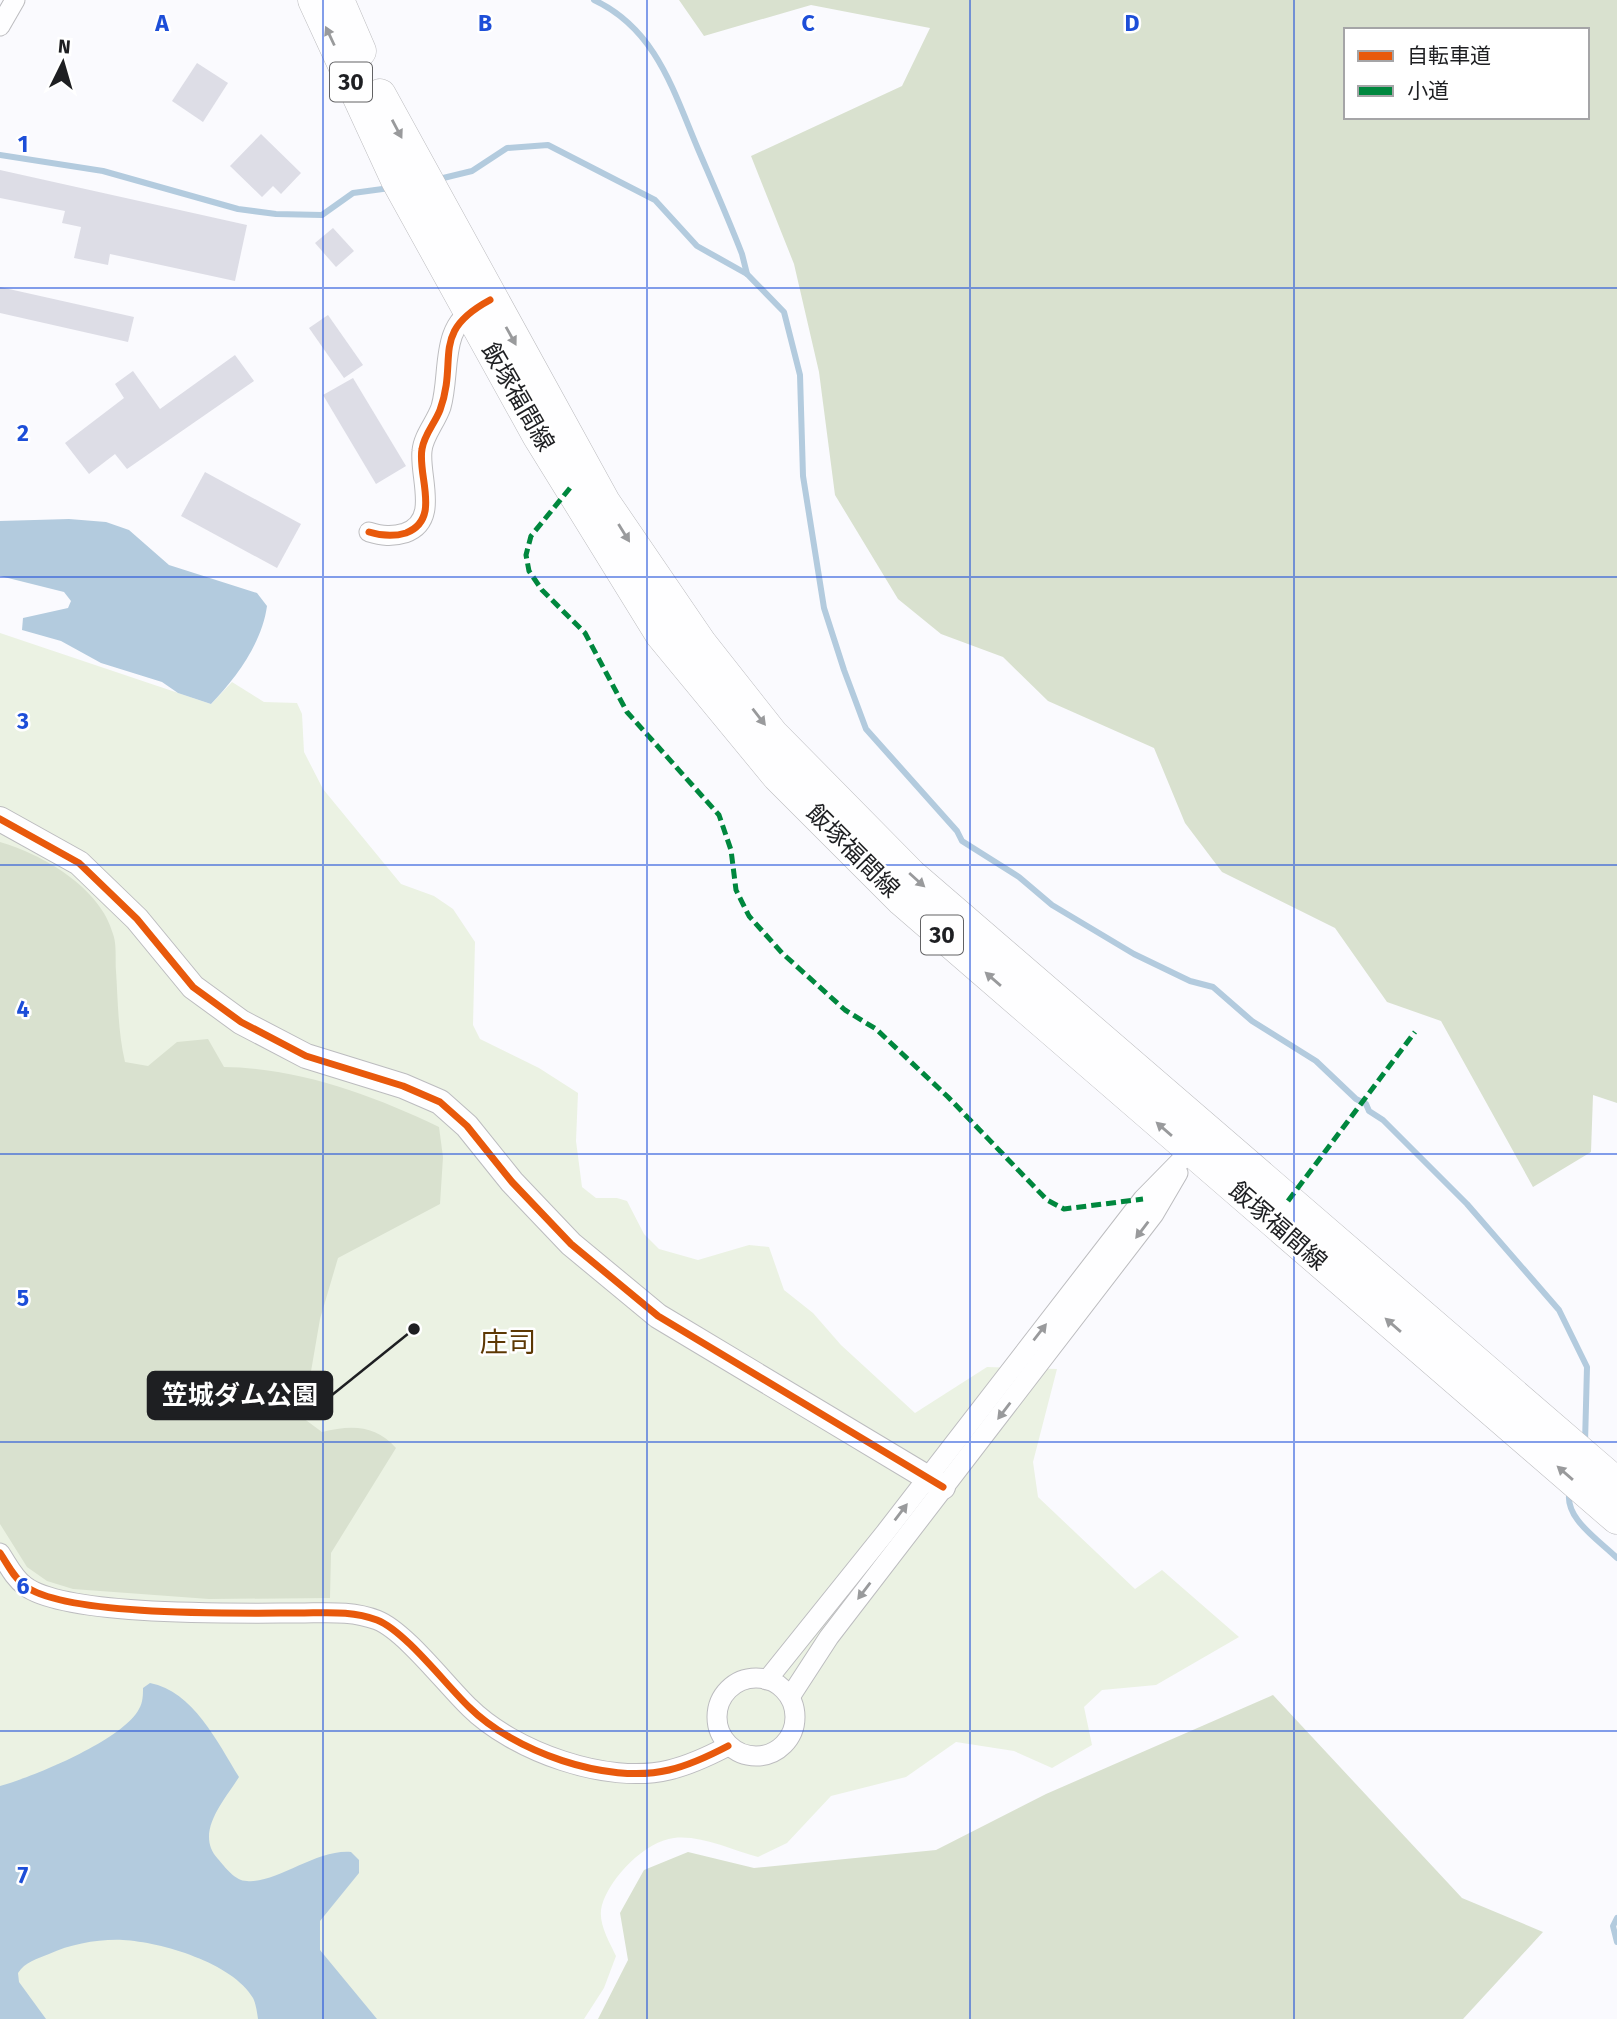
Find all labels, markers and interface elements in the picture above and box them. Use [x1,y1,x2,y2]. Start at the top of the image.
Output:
text: A [154,9,169,37]
text: B [478,9,492,37]
text: C [801,9,815,37]
text: D [1125,9,1140,37]
one-way arrow [324,26,336,46]
north arrow [28,28,98,98]
legend [1344,28,1589,119]
text: N [57,35,72,59]
text: 自転車道 [1407,43,1491,69]
road number: 30 [330,62,372,102]
text: 小道 [1407,78,1449,104]
one-way arrow [391,119,403,139]
text: 1 [18,130,28,158]
one-way arrow [505,327,517,346]
street label: 飯塚福間線 [476,338,560,456]
text: 2 [17,419,29,447]
one-way arrow [618,524,631,543]
text: 3 [16,707,29,735]
one-way arrow [751,707,766,725]
street label: 飯塚福間線 [801,799,905,903]
one-way arrow [908,872,926,888]
road number: 30 [921,916,963,954]
one-way arrow [984,971,1002,987]
text: 4 [17,995,30,1023]
one-way arrow [1156,1122,1173,1137]
street label: 飯塚福間線 [1224,1176,1332,1276]
one-way arrow [1135,1221,1149,1240]
text: 5 [17,1284,29,1312]
one-way arrow [1384,1318,1401,1333]
one-way arrow [1033,1323,1048,1341]
district label: 庄司 [480,1326,536,1359]
callout: 笠城ダム公園 [148,1372,332,1419]
text: 笠城ダム公園 [162,1380,318,1411]
one-way arrow [997,1402,1012,1420]
one-way arrow [1557,1466,1574,1481]
one-way arrow [894,1502,908,1521]
text: 6 [17,1572,30,1600]
one-way arrow [857,1581,872,1599]
text: 7 [18,1861,29,1889]

